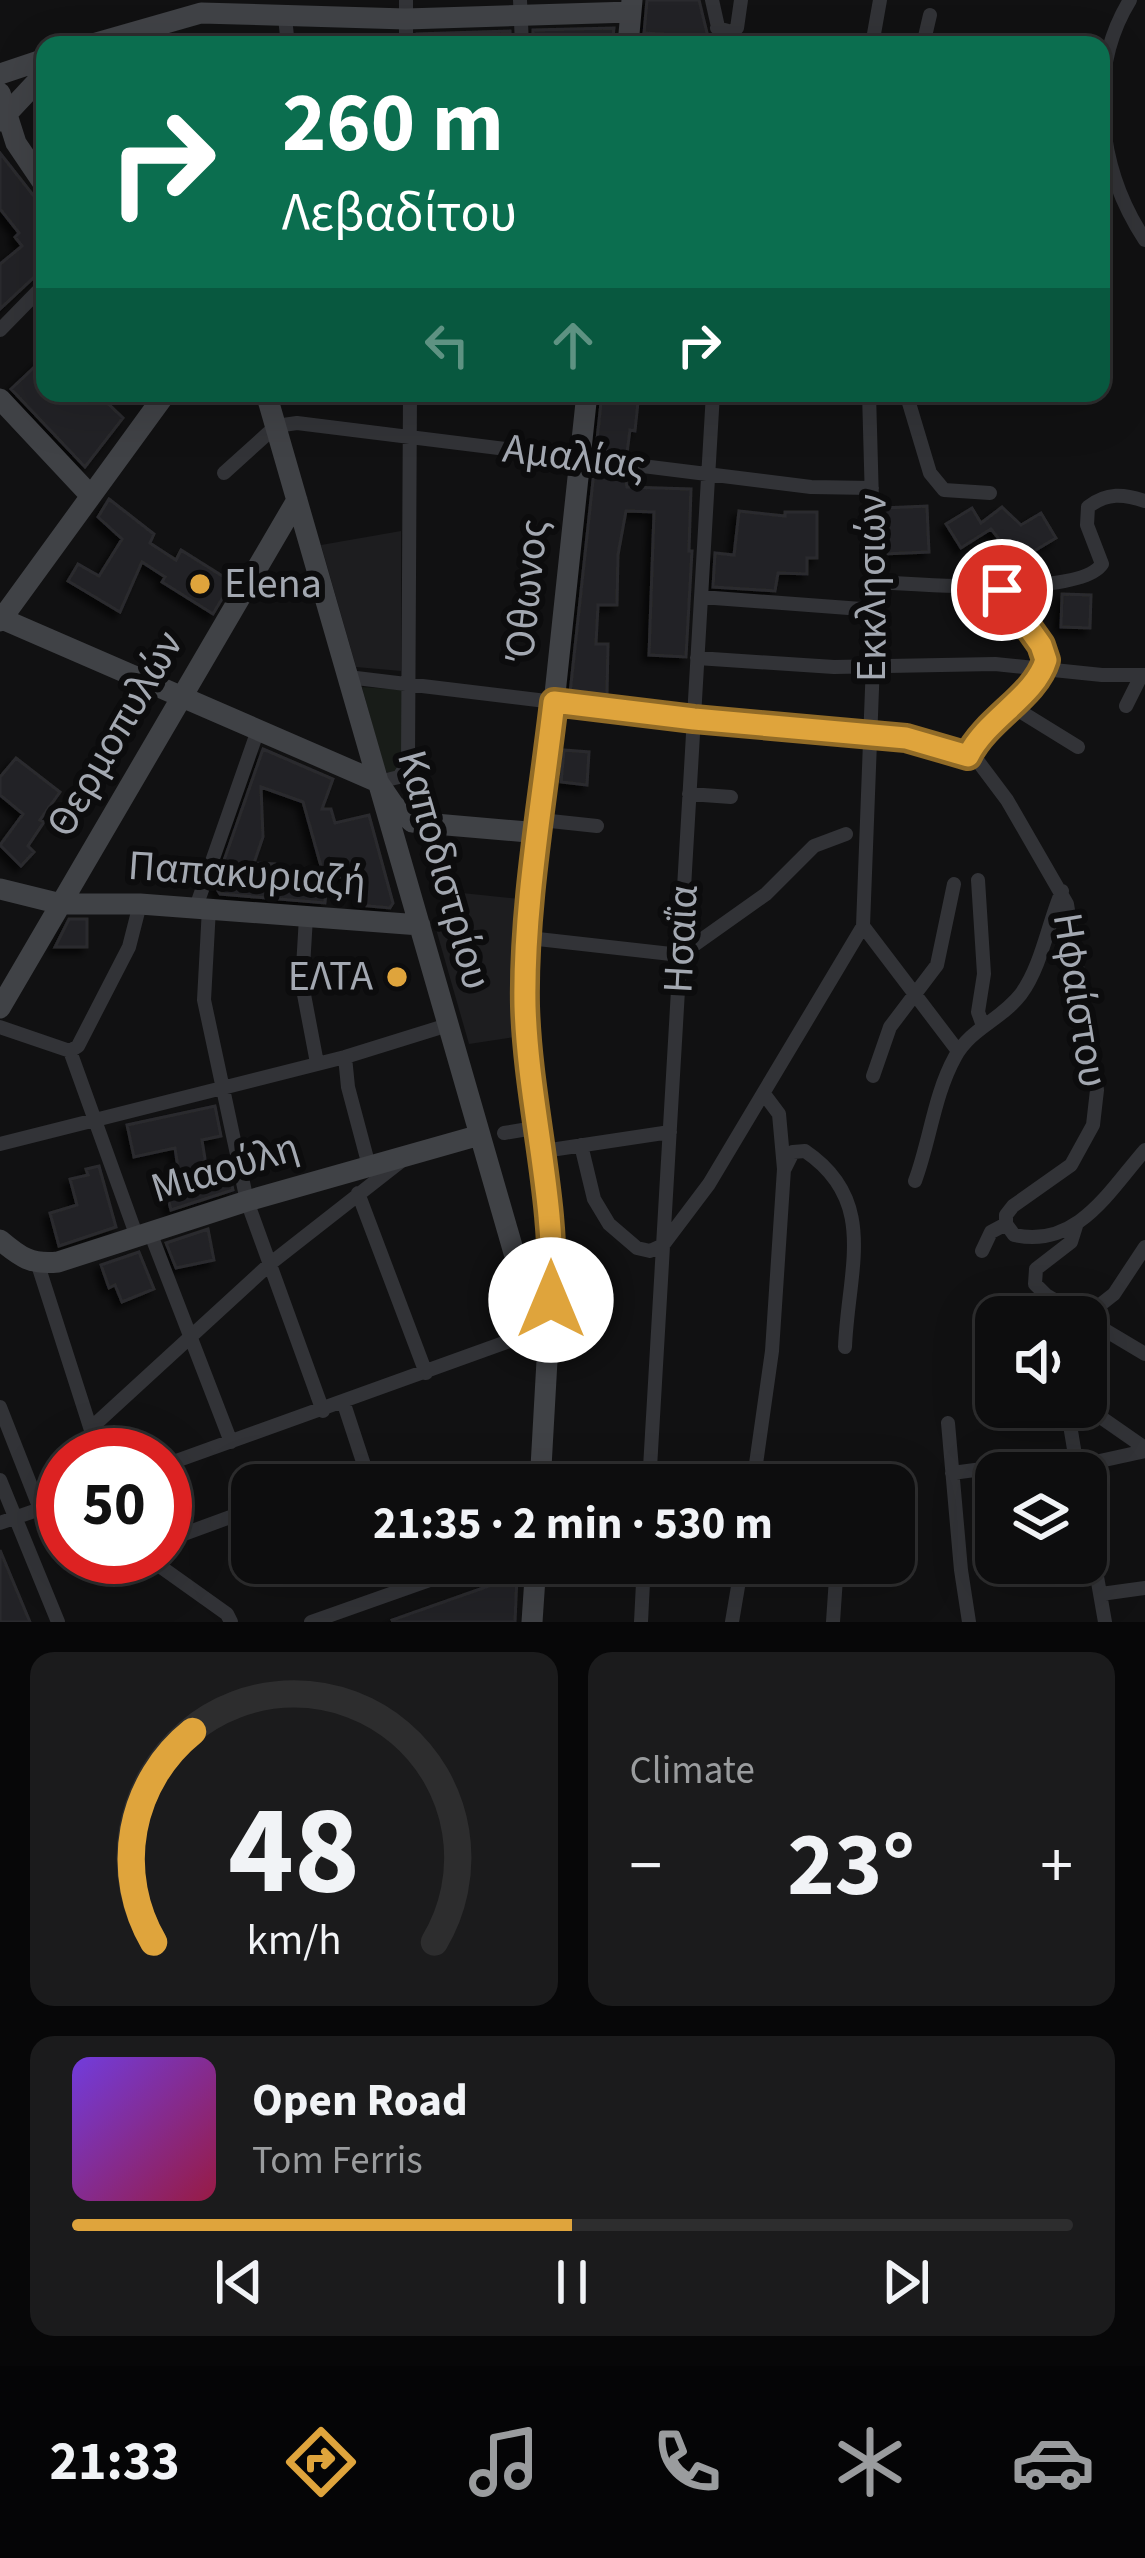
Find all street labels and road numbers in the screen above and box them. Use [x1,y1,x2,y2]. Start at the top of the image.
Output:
street label: Αμαλίας [500,419,648,495]
street label: Εκκλησιών [842,494,902,682]
street label: Όθωνος [490,516,564,665]
street label: Θερμοπυλών [32,620,198,848]
street label: Καποδιστρίου [381,743,507,997]
street label: Παπακυριαζή [126,836,368,912]
street label: Ησαΐα [648,883,714,995]
street label: Ηφαίστου [1037,908,1123,1092]
street label: Μιαούλη [144,1117,306,1219]

